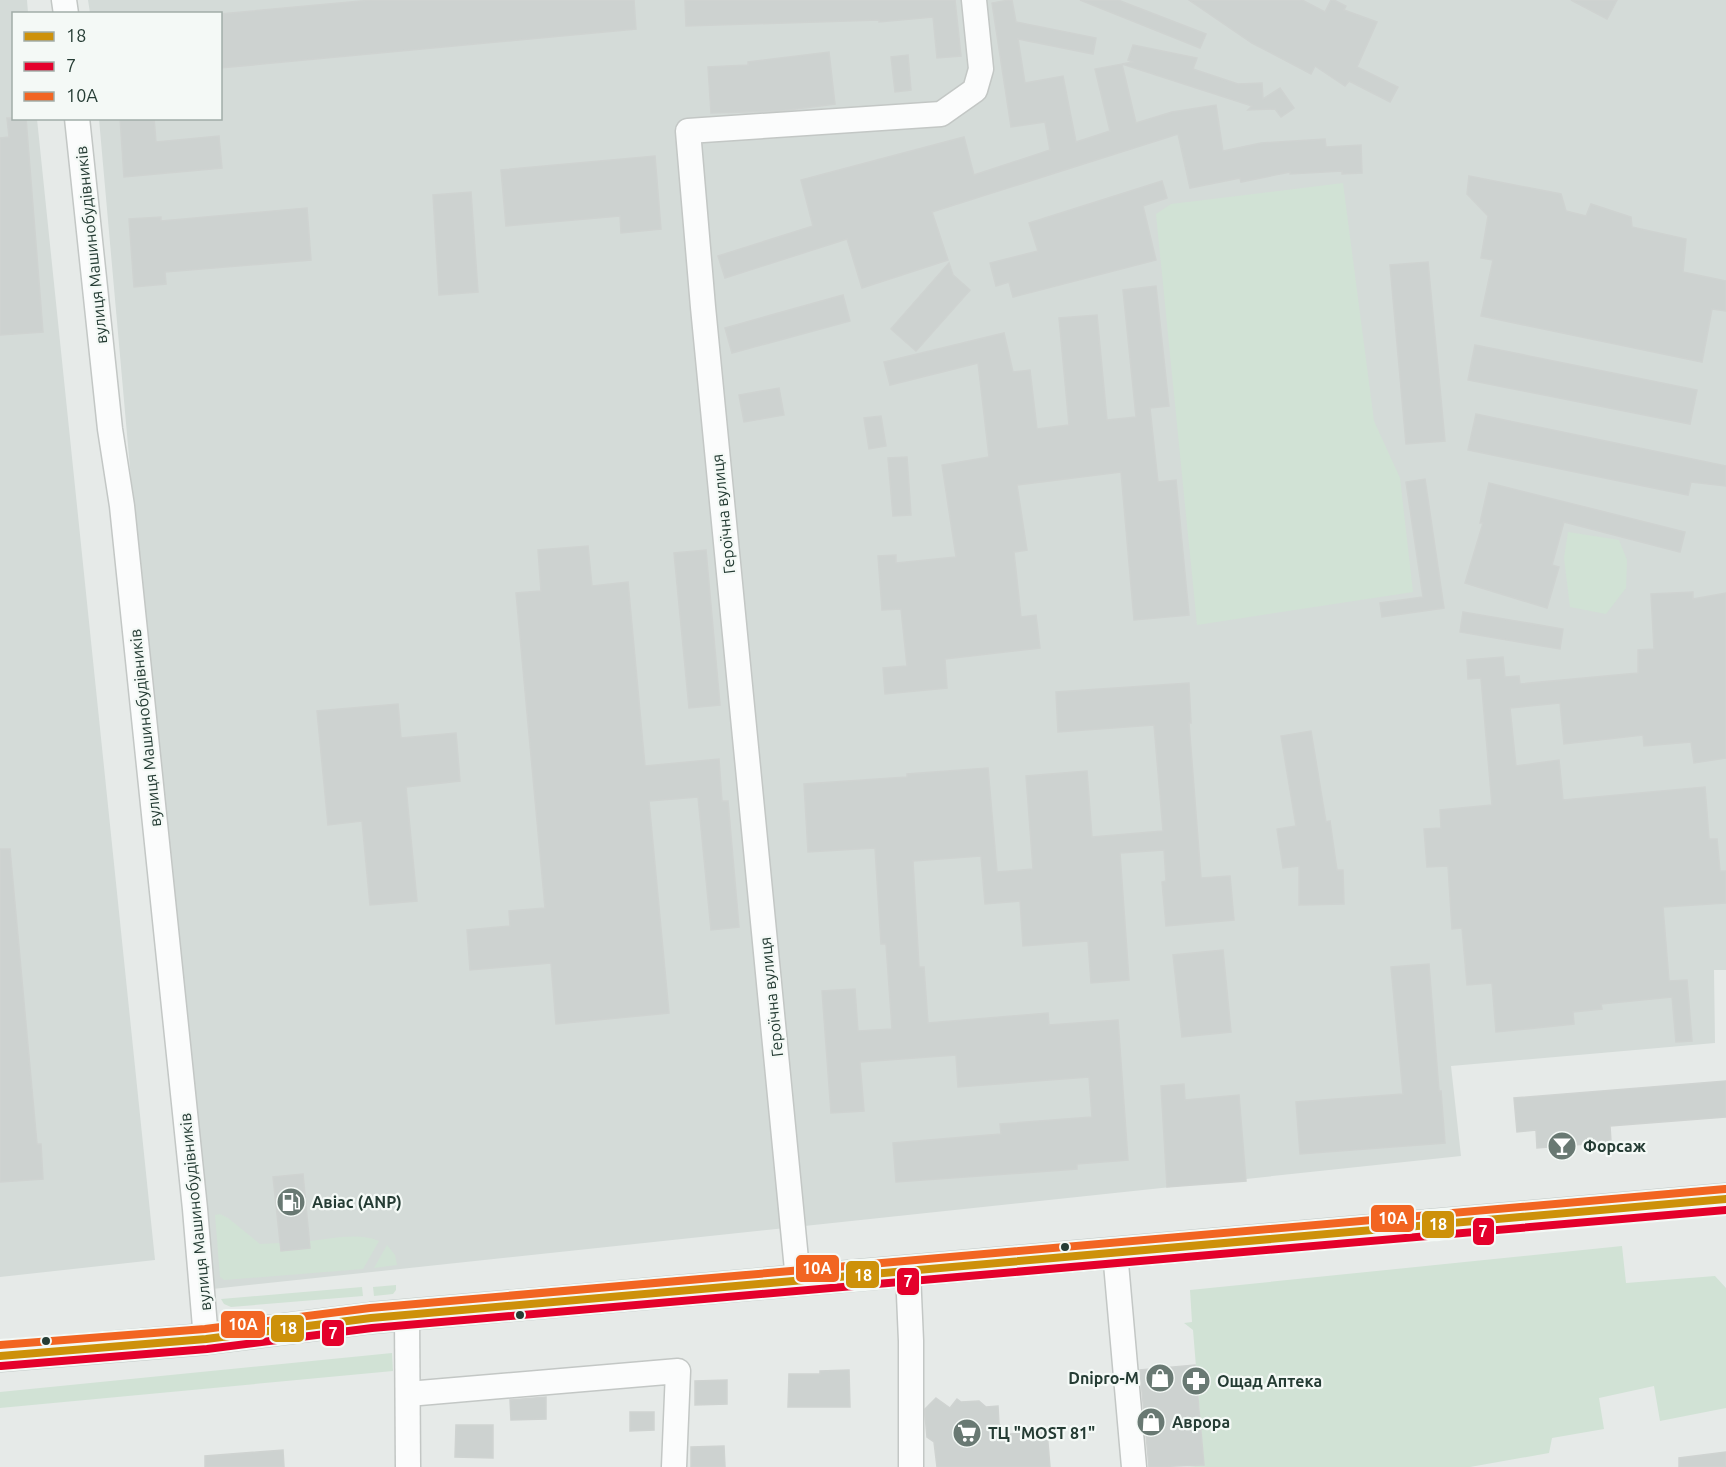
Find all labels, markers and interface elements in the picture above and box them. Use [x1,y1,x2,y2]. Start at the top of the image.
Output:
legend [12,12,222,120]
text: 18 [66,25,86,45]
text: 7 [66,55,76,75]
text: 10А [66,85,98,105]
street label: вулиця Машинобудівників [72,145,110,345]
street label: Героїчна вулиця [708,453,738,575]
street label: вулиця Машинобудівників [126,628,164,828]
street label: Героїчна вулиця [756,936,786,1058]
street label: вулиця Машинобудівників [176,1112,214,1312]
bar icon: Форсаж [1546,1130,1578,1162]
place label: Форсаж [1583,1137,1646,1155]
fuel station icon: Авіас (ANP) [275,1186,307,1218]
place label: Авіас (ANP) [312,1193,402,1212]
line badge: 10А [1370,1204,1415,1233]
text: 10А [1378,1209,1408,1227]
line badge: 18 [1421,1210,1455,1239]
text: 18 [1429,1215,1447,1233]
line badge: 7 [1472,1217,1495,1246]
text: 7 [1478,1222,1488,1240]
unlabelled marker [1059,1241,1071,1253]
line badge: 10А [795,1254,840,1283]
text: 10А [802,1259,832,1277]
line badge: 18 [845,1260,880,1289]
text: 18 [854,1266,872,1284]
line badge: 7 [896,1267,920,1296]
text: 7 [903,1272,913,1290]
unlabelled marker [514,1309,526,1321]
line badge: 10А [220,1310,266,1339]
line badge: 18 [270,1314,305,1343]
text: 10А [228,1315,258,1333]
text: 18 [279,1319,297,1337]
line badge: 7 [321,1319,345,1347]
text: 7 [328,1324,338,1342]
unlabelled marker [40,1335,52,1347]
shop icon: Dnipro-M [1144,1362,1176,1394]
pharmacy icon: Ощад Аптека [1180,1365,1212,1397]
place label: Dnipro-M [1068,1369,1139,1387]
place label: Ощад Аптека [1217,1372,1322,1390]
shop icon: Аврора [1135,1406,1167,1438]
place label: Аврора [1172,1413,1230,1431]
supermarket icon: ТЦ "MOST 81" [951,1417,983,1449]
place label: ТЦ "MOST 81" [988,1424,1095,1442]

